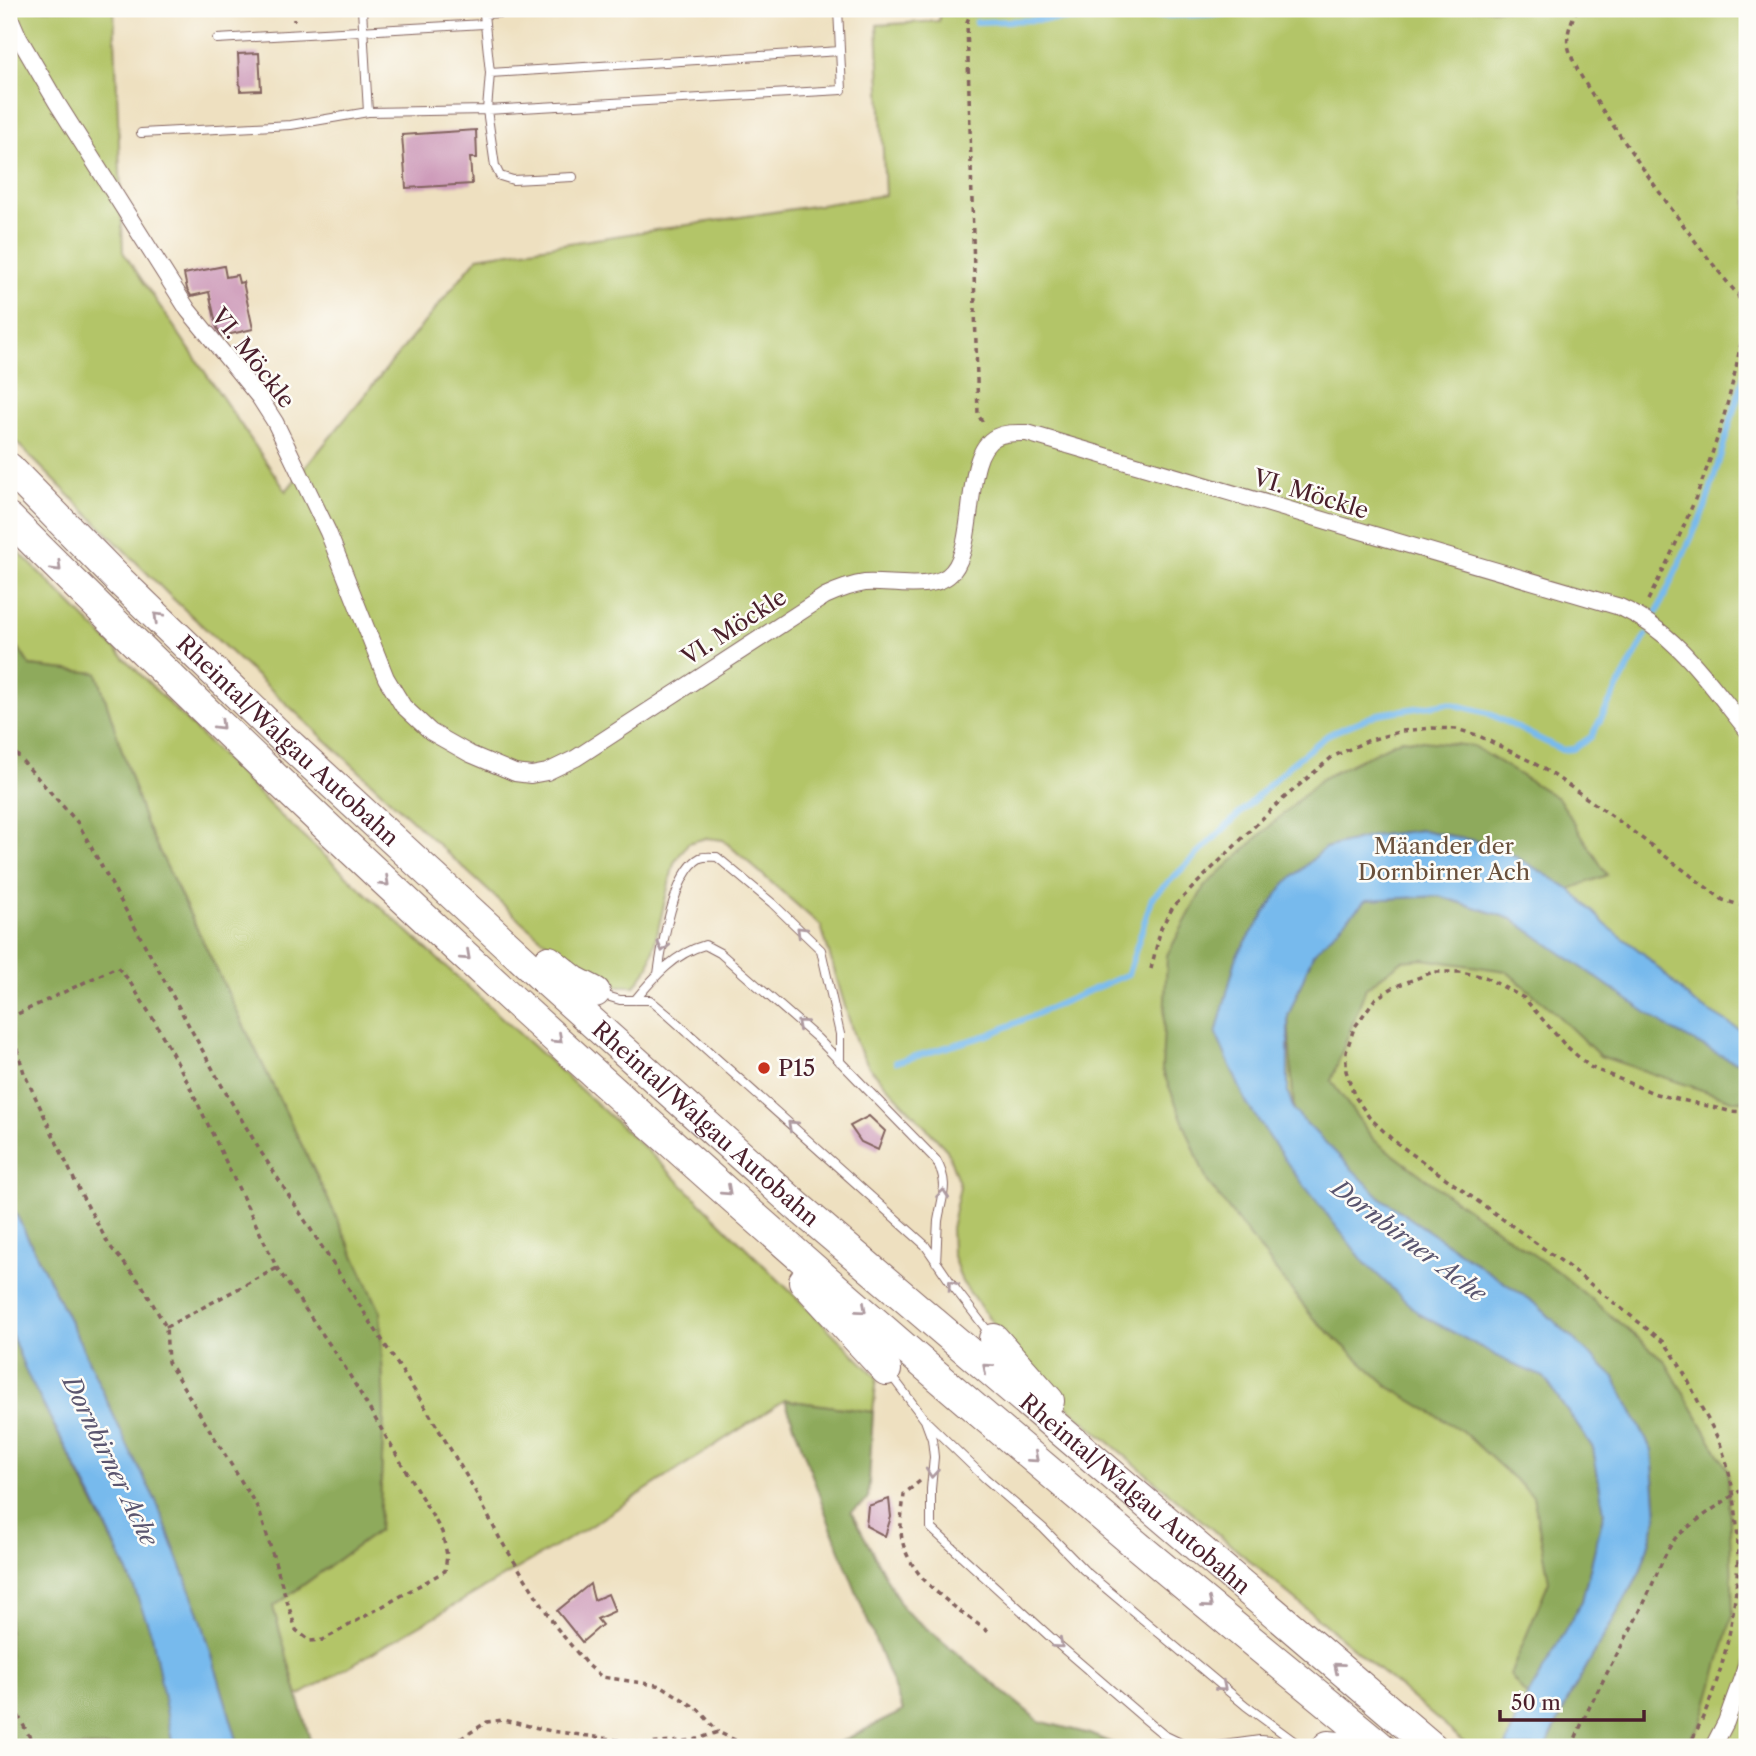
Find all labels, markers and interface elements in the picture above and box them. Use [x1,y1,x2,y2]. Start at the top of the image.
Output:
street label: VI. Möckle [205,302,301,414]
street label: VI. Möckle [1249,463,1372,525]
one-way arrow [49,558,62,571]
street label: VI. Möckle [676,583,792,672]
one-way arrow [153,613,166,626]
street label: Rheintal/Walgau Autobahn [171,630,405,852]
one-way arrow [212,716,225,729]
park label: Mäander der Dornbirner Ach [1358,832,1530,886]
one-way arrow [377,873,390,886]
one-way arrow [796,926,809,939]
one-way arrow [657,941,671,953]
one-way arrow [458,948,471,960]
street label: Rheintal/Walgau Autobahn [587,1015,825,1232]
one-way arrow [797,1020,810,1032]
one-way arrow [550,1031,563,1043]
place label: P15 [778,1054,815,1082]
marker: P15 [756,1060,772,1076]
one-way arrow [787,1121,800,1133]
water label: Dornbirner Ache [1325,1172,1493,1309]
one-way arrow [719,1183,732,1196]
one-way arrow [935,1188,950,1199]
one-way arrow [948,1280,960,1293]
one-way arrow [854,1301,867,1313]
one-way arrow [982,1364,995,1376]
water label: Dornbirner Ache [56,1369,165,1552]
street label: Rheintal/Walgau Autobahn [1014,1388,1256,1600]
one-way arrow [1025,1450,1038,1462]
one-way arrow [925,1468,940,1479]
one-way arrow [1200,1596,1213,1608]
one-way arrow [1050,1636,1063,1648]
one-way arrow [1333,1663,1346,1675]
one-way arrow [1214,1679,1227,1691]
scale bar [1500,1679,1644,1723]
text: 50 m [1511,1690,1561,1715]

